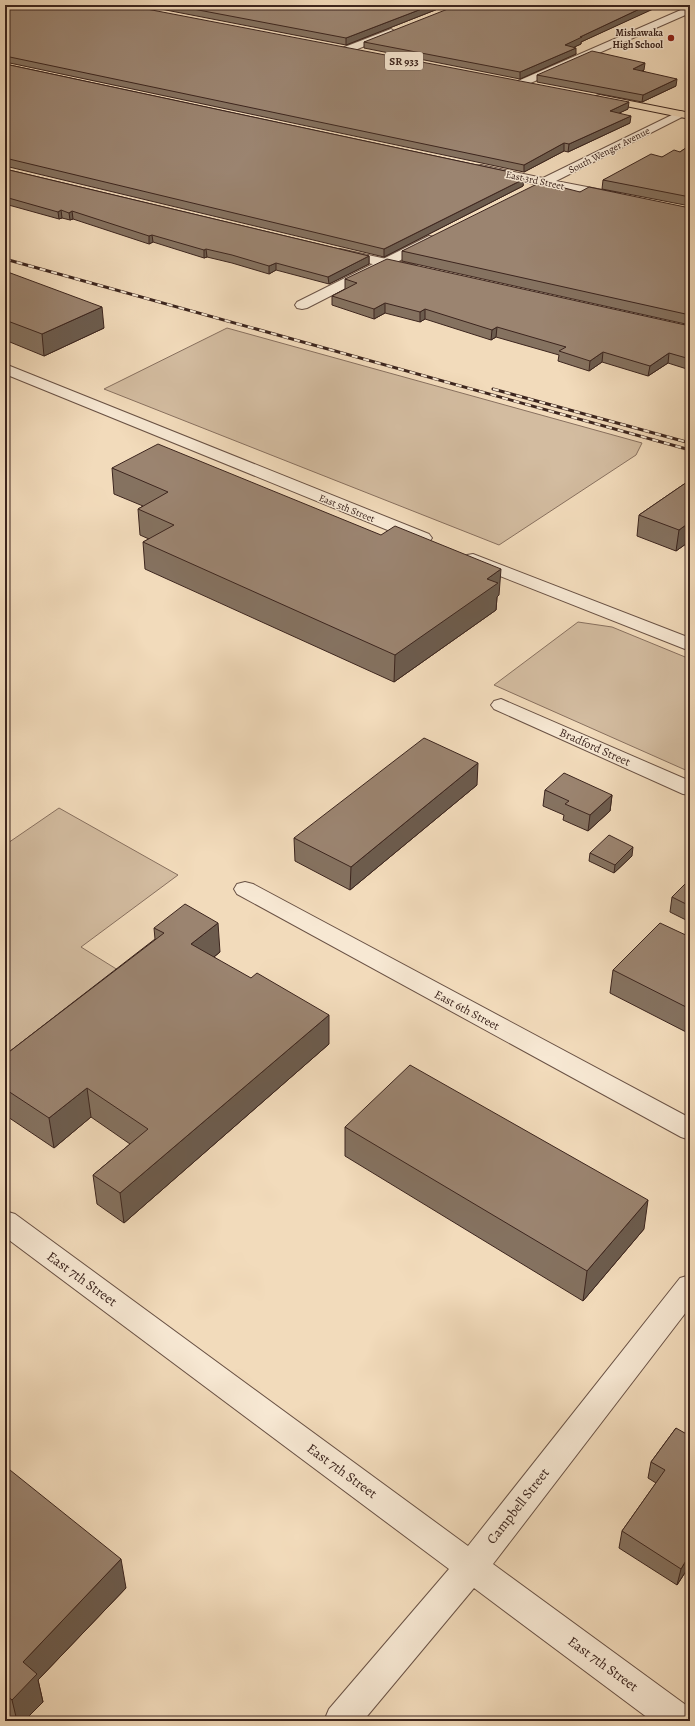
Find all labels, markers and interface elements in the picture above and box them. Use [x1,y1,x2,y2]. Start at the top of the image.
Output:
place label: Mishawaka High School [613,26,663,51]
marker: Mishawaka High School [666,33,676,43]
road number: SR 933 [385,52,423,70]
street label: South Wenger Avenue [566,124,652,176]
street label: East 3rd Street [505,167,566,193]
street label: East 5th Street [317,491,378,525]
street label: Bradford Street [557,724,633,770]
street label: East 6th Street [432,986,502,1034]
street label: East 7th Street [43,1247,121,1311]
street label: East 7th Street [303,1439,381,1503]
street label: Campbell Street [482,1464,554,1548]
street label: East 7th Street [564,1632,642,1696]

